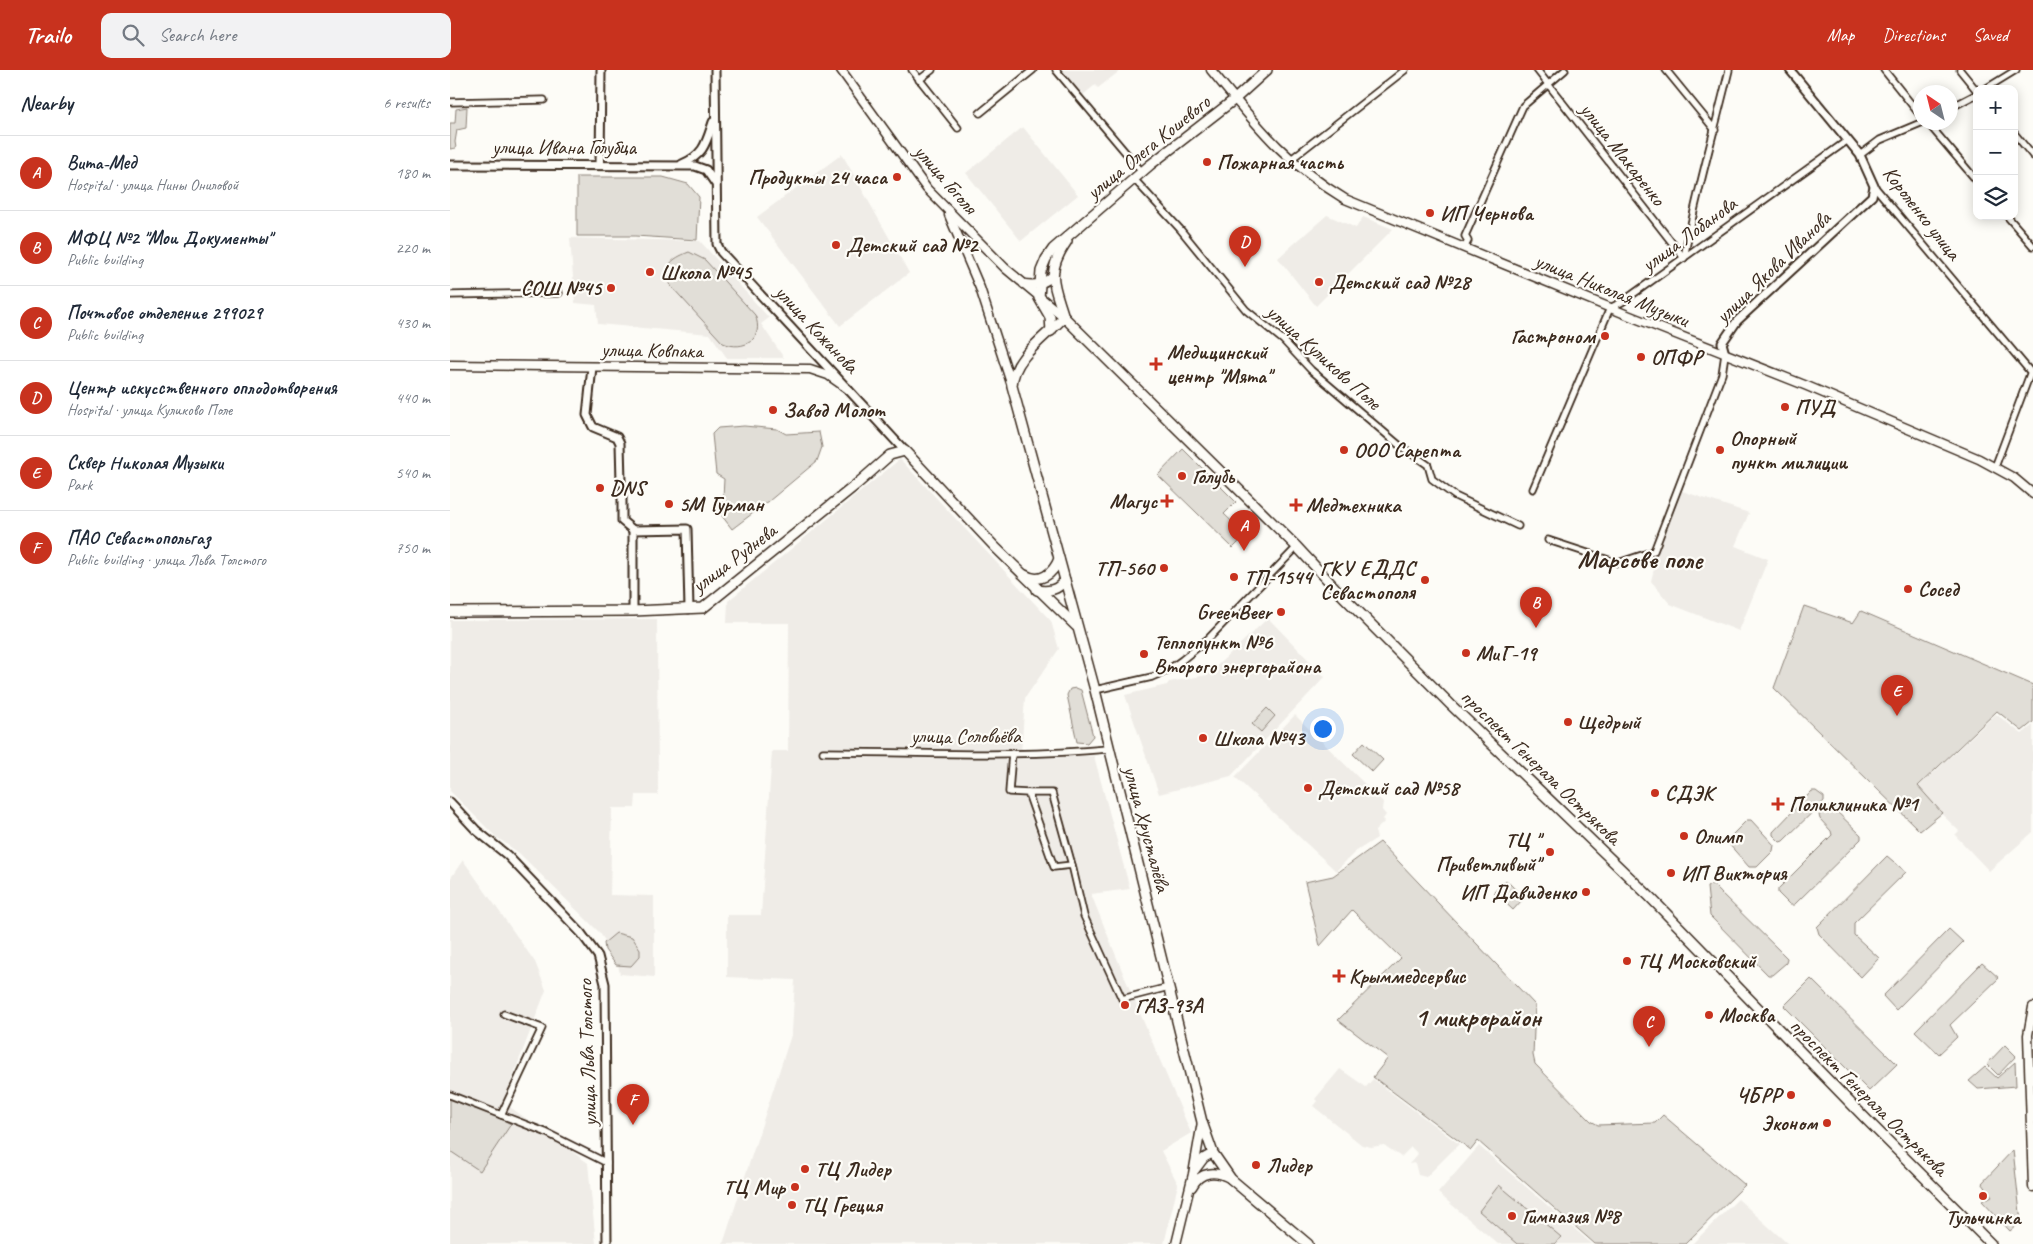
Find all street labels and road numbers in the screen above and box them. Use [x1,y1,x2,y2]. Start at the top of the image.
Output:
street label: улица Олега Кошевого [1079,88,1216,206]
street label: улица Макаренко [1573,96,1672,212]
street label: улица Ивана Голубца [490,134,638,160]
street label: улица Гоголя [907,137,985,221]
street label: Короленко улица [1877,161,1968,267]
street label: улица Лобанова [1635,190,1743,278]
street label: улица Якова Иванова [1708,204,1837,330]
street label: улица Николая Музыки [1529,247,1694,333]
street label: улица Кожанова [768,278,866,380]
street label: улица Куликово Поле [1260,297,1388,416]
street label: улица Ковпака [599,336,705,364]
street label: улица Руднева [685,516,783,600]
street label: проспект Генерала Острякова [1455,684,1628,852]
street label: улица Соловьёва [909,723,1023,749]
street label: улица Хрусталёва [1117,761,1177,897]
street label: улица Льва Толстого [571,977,603,1129]
street label: проспект Генерала Острякова [1785,1013,1955,1183]

